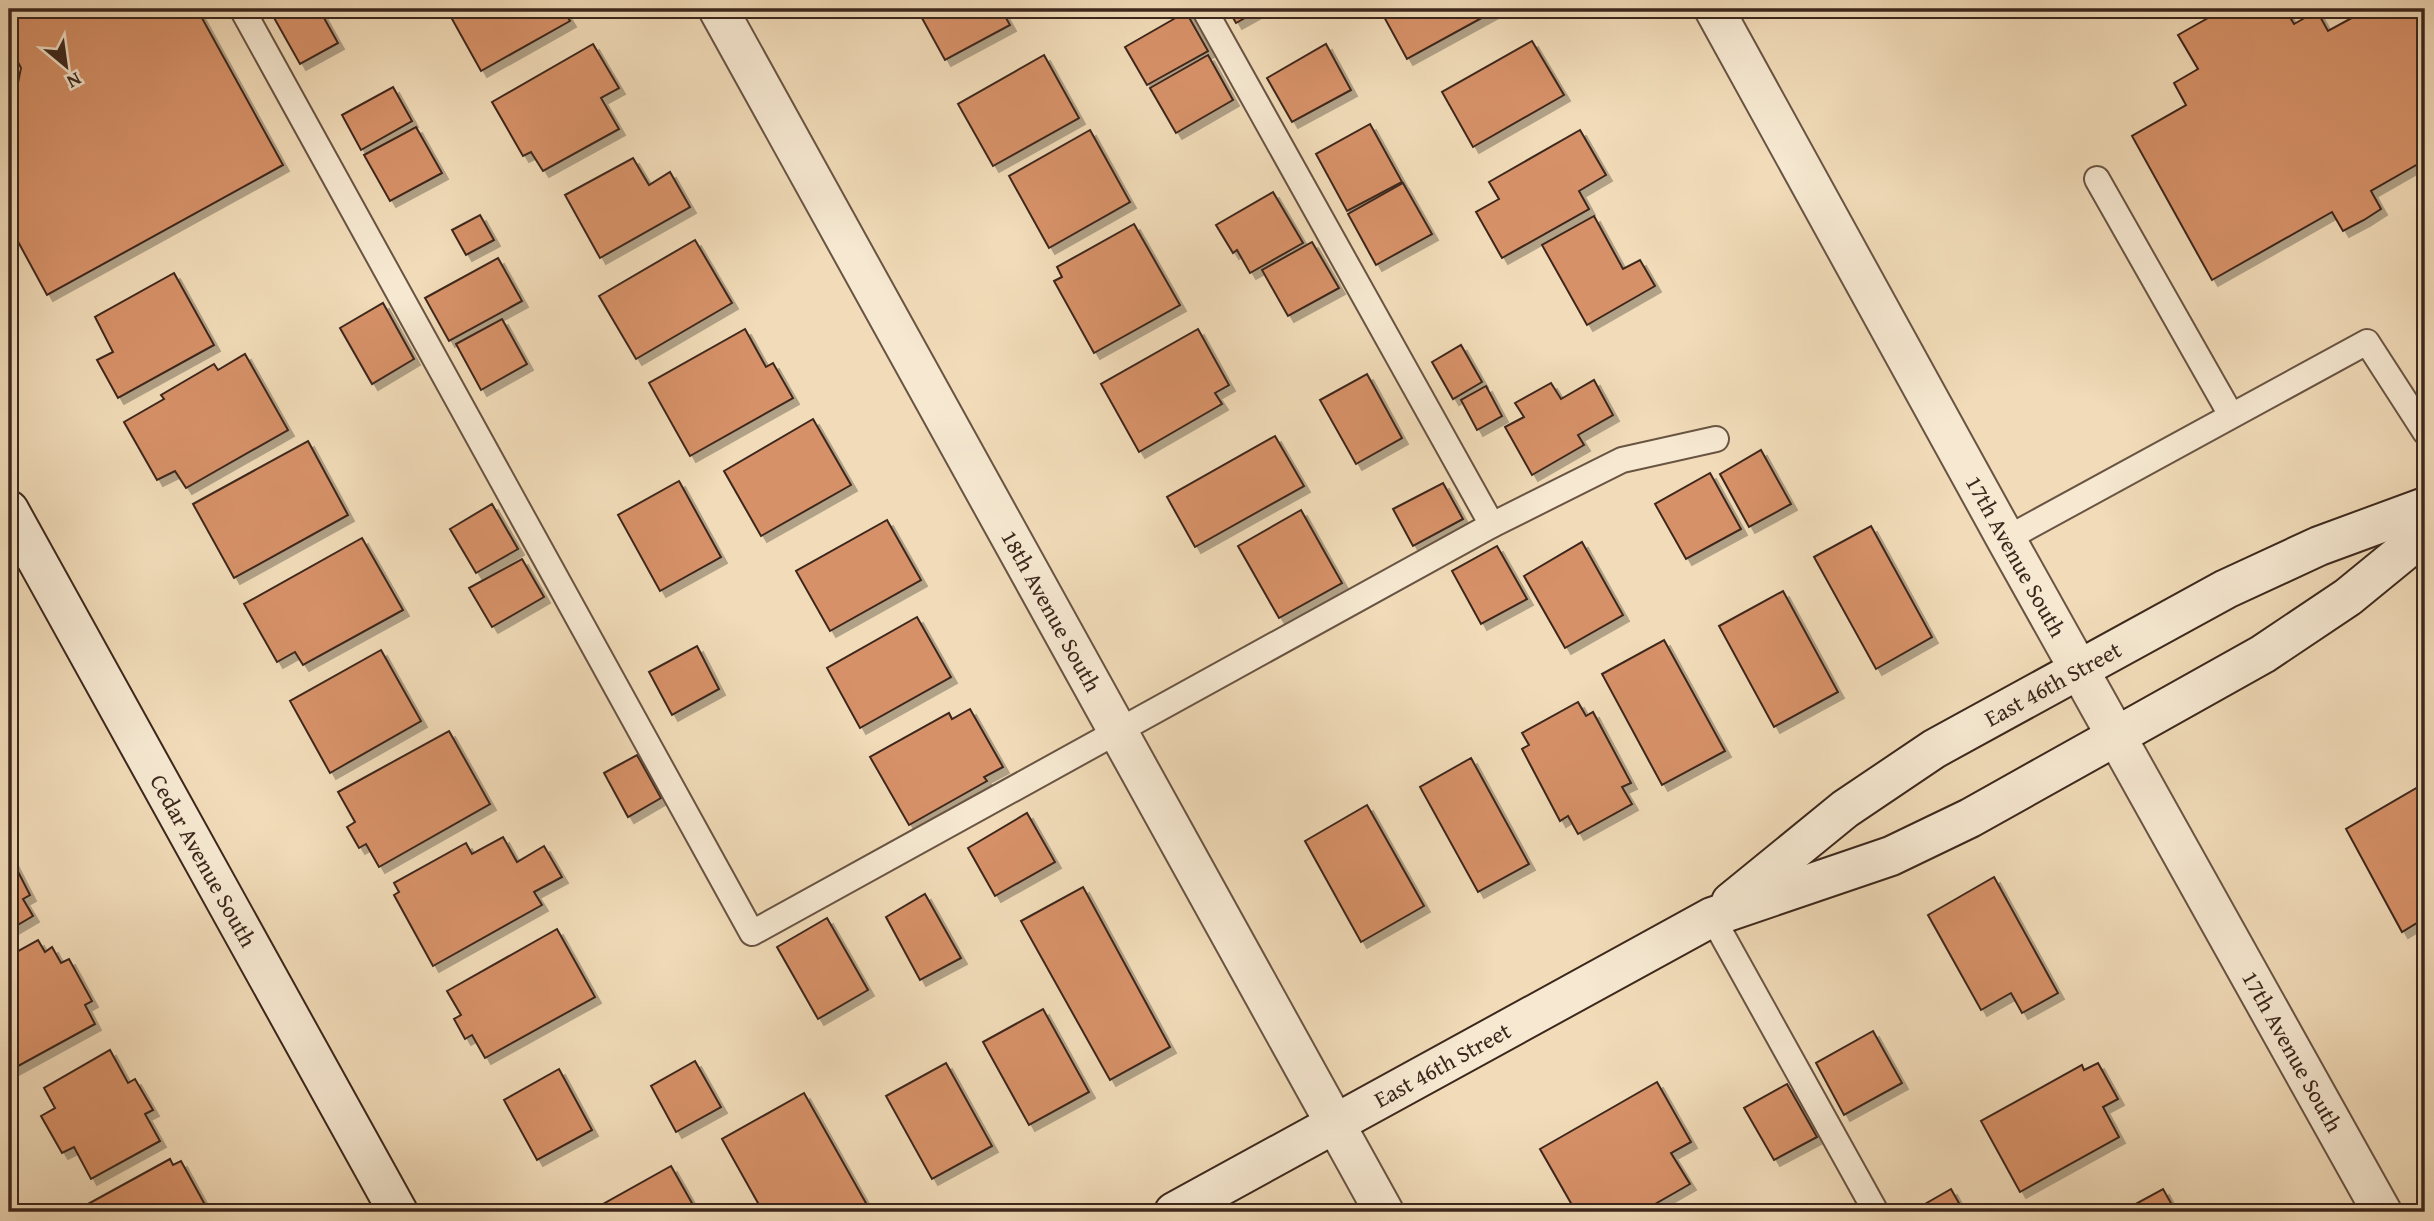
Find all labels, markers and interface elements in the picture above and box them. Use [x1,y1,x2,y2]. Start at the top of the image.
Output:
north arrow [32,32,102,102]
text: N [62,66,87,96]
street label: 17th Avenue South [1958,469,2075,643]
street label: 18th Avenue South [994,524,1110,698]
street label: East 46th Street [1978,633,2127,734]
street label: Cedar Avenue South [143,768,265,953]
street label: 17th Avenue South [2234,964,2351,1138]
street label: East 46th Street [1368,1014,1516,1115]

